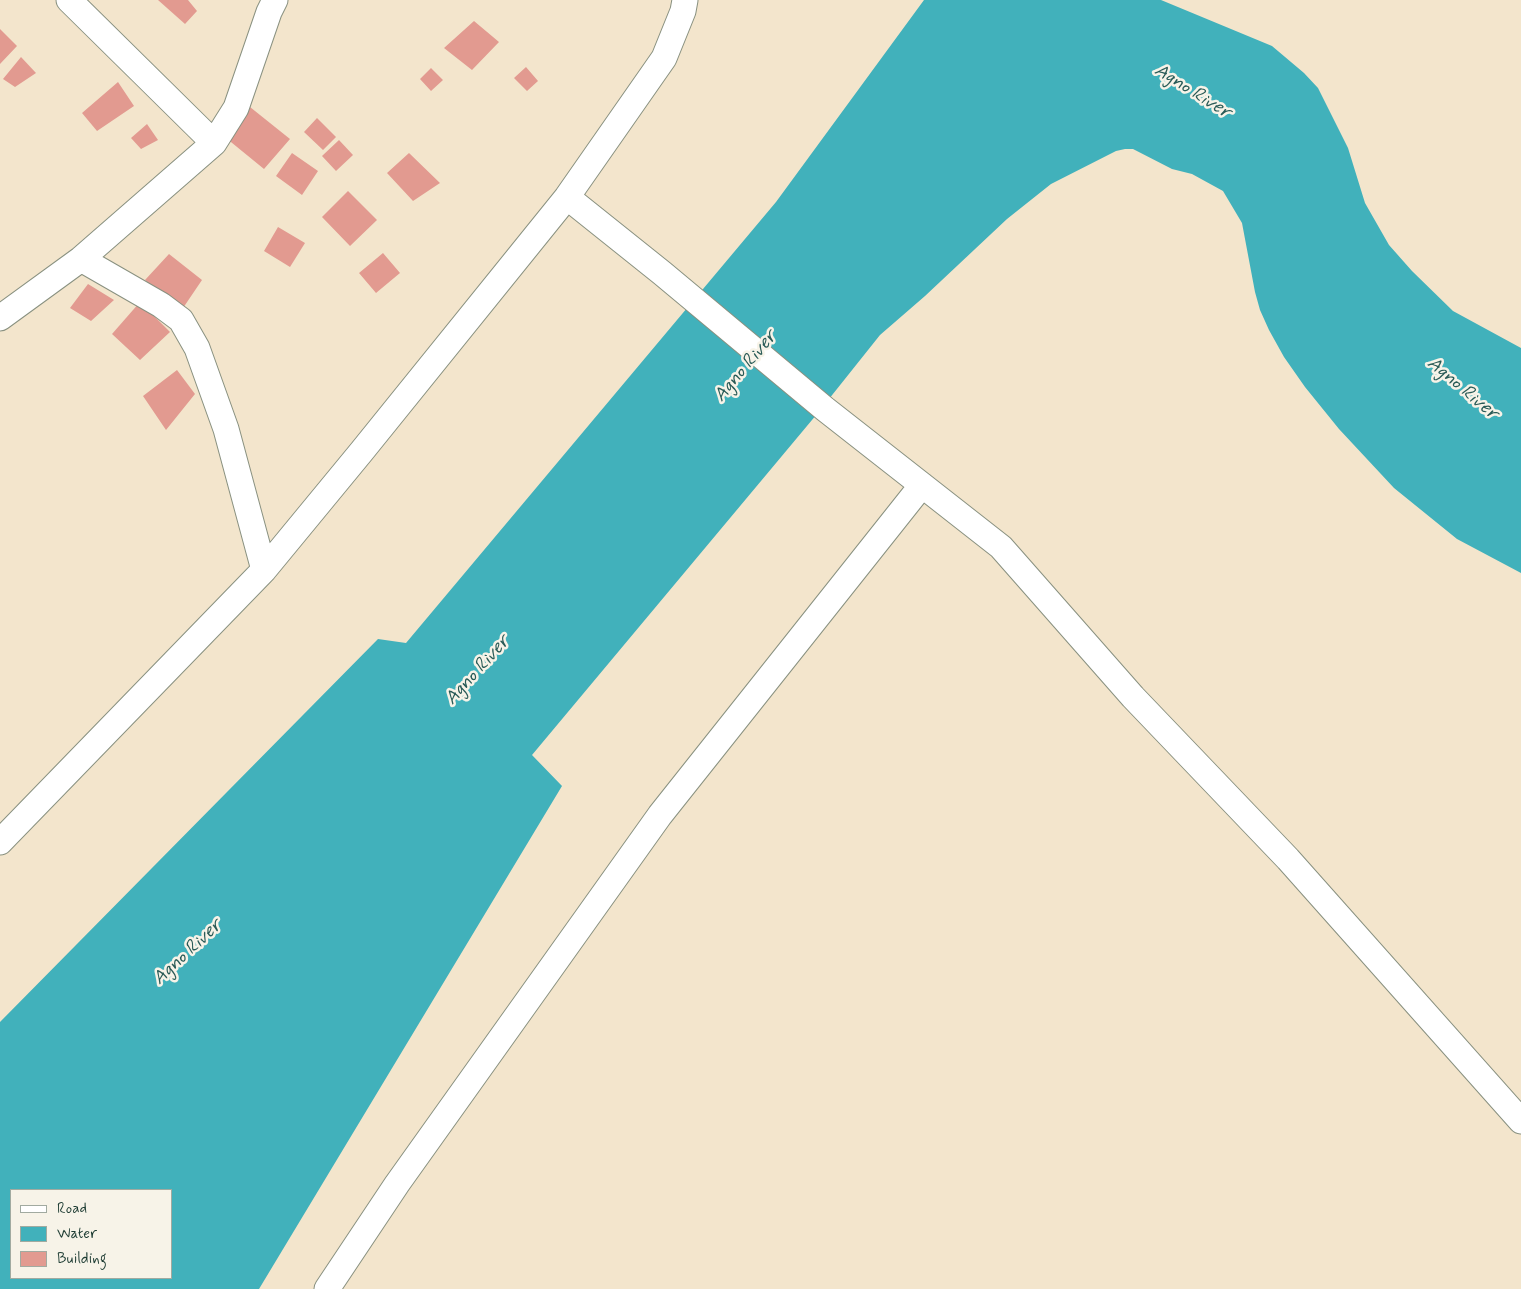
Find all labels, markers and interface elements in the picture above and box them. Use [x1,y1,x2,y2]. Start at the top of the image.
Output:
water label: Agno River [1150,60,1234,124]
water label: Agno River [710,327,782,407]
water label: Agno River [1422,353,1502,425]
water label: Agno River [441,632,515,710]
water label: Agno River [149,915,227,991]
legend [10,1189,172,1279]
text: Road [57,1199,87,1219]
text: Water [57,1224,97,1244]
text: Building [57,1249,107,1269]

